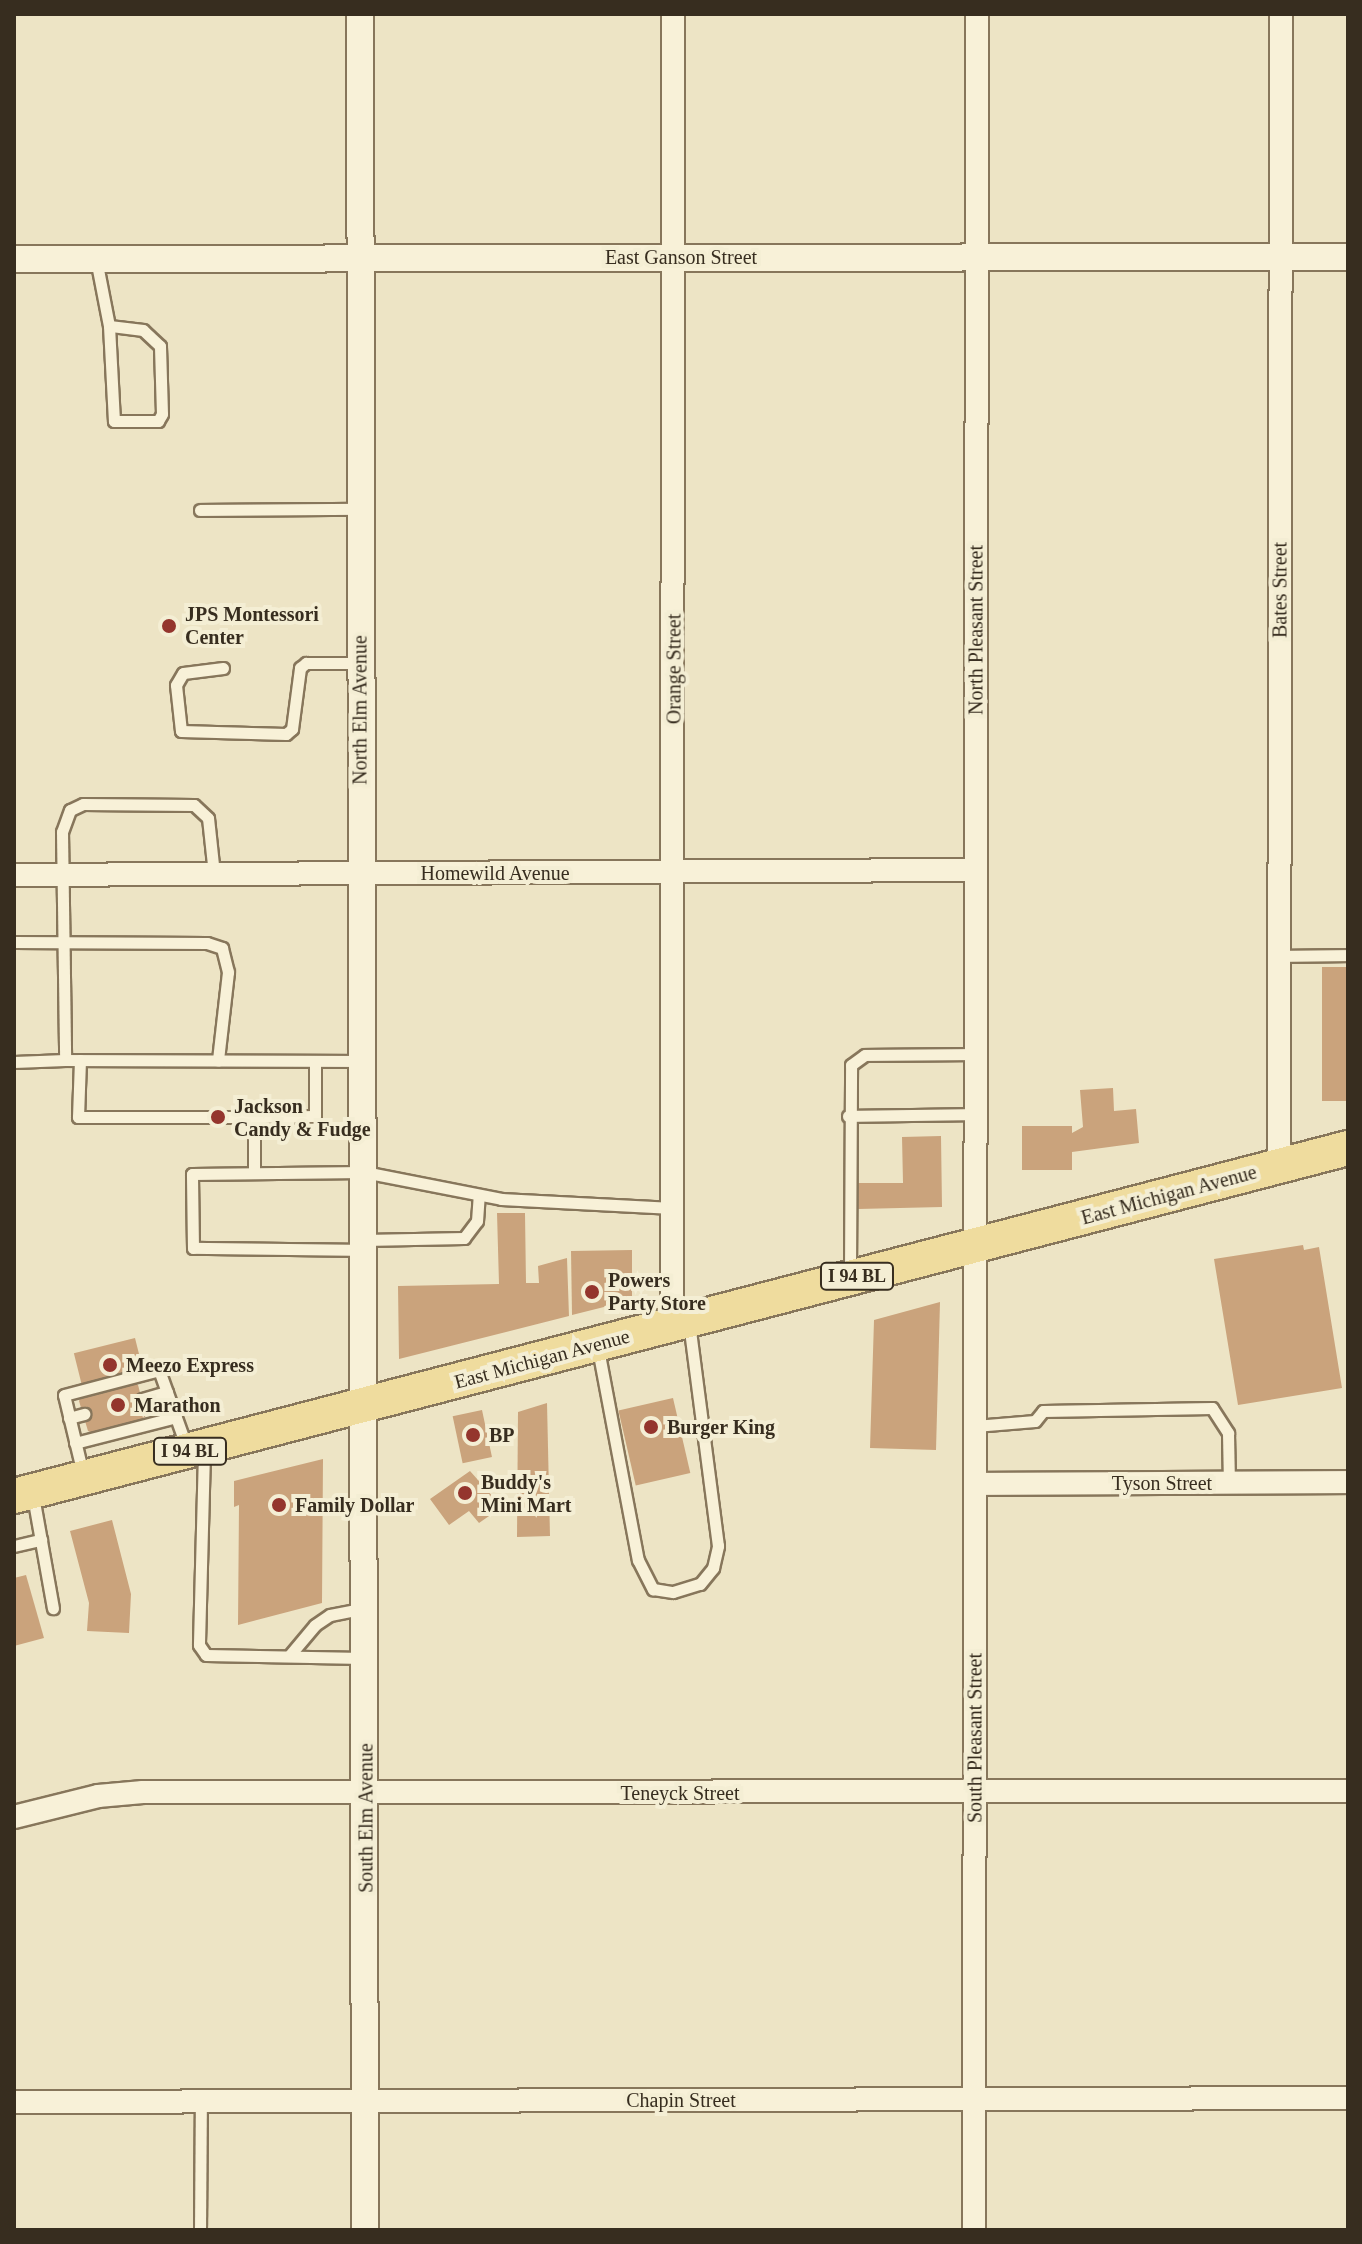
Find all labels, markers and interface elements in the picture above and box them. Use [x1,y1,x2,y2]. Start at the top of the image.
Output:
street label: East Ganson Street [605,245,757,269]
street label: Bates Street [1268,542,1292,638]
street label: North Pleasant Street [964,545,988,715]
place label: JPS Montessori Center [185,602,319,649]
street label: Orange Street [662,614,686,724]
marker: JPS Montessori Center [160,617,178,635]
street label: North Elm Avenue [348,635,372,785]
street label: Homewild Avenue [420,861,570,885]
place label: Jackson Candy & Fudge [234,1094,371,1141]
marker: Jackson Candy & Fudge [209,1108,227,1126]
street label: East Michigan Avenue [1078,1160,1260,1230]
road number: I 94 BL [819,1262,895,1290]
place label: Powers Party Store [608,1268,706,1315]
marker: Powers Party Store [583,1283,601,1301]
street label: East Michigan Avenue [451,1324,633,1394]
place label: Meezo Express [126,1353,254,1377]
marker: Meezo Express [101,1356,119,1374]
place label: Marathon [134,1393,221,1417]
marker: Marathon [109,1396,127,1414]
place label: Burger King [667,1415,775,1439]
marker: Burger King [642,1418,660,1436]
place label: BP [489,1423,515,1447]
marker: BP [464,1426,482,1444]
road number: I 94 BL [152,1437,228,1465]
place label: Buddy's Mini Mart [481,1470,572,1517]
street label: Tyson Street [1112,1471,1212,1495]
marker: Buddy's Mini Mart [456,1484,474,1502]
place label: Family Dollar [295,1493,414,1517]
marker: Family Dollar [270,1496,288,1514]
street label: South Pleasant Street [963,1653,987,1823]
street label: South Elm Avenue [354,1743,378,1893]
street label: Teneyck Street [620,1781,740,1805]
street label: Chapin Street [626,2088,736,2112]

